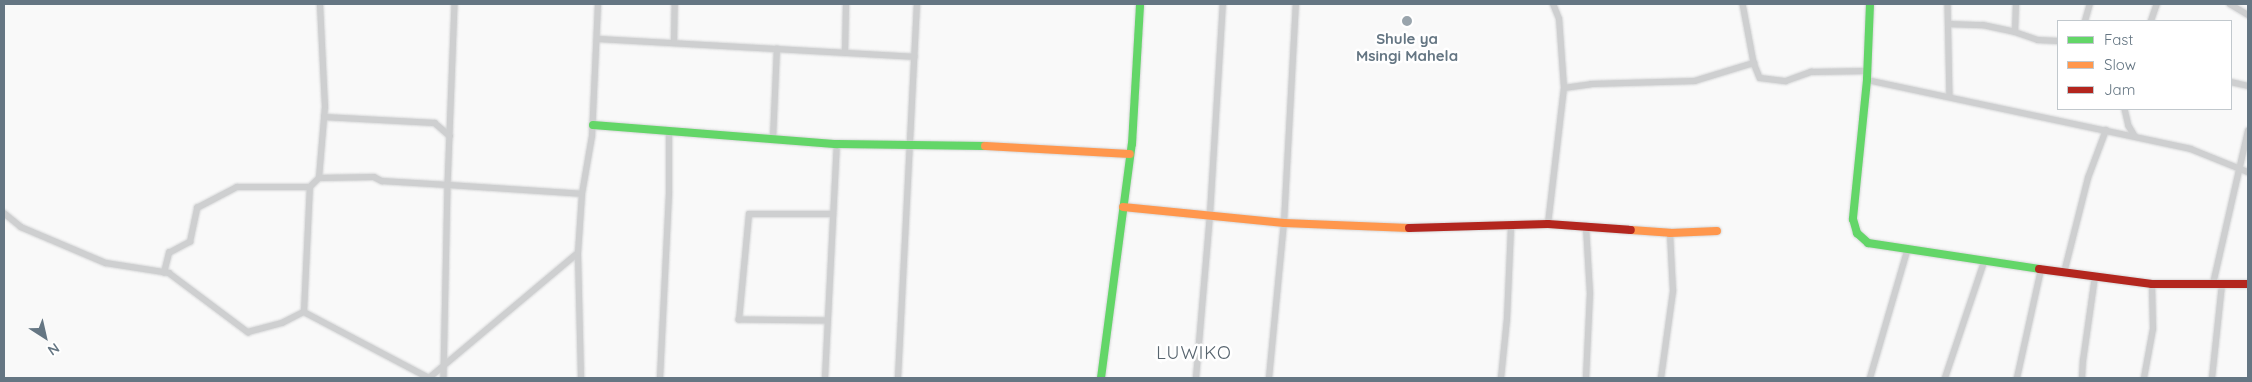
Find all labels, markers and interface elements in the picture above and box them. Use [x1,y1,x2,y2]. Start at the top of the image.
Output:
marker: Shule ya Msingi Mahela [1401,15,1413,27]
legend [2057,20,2232,110]
place label: Shule ya Msingi Mahela [1356,29,1458,64]
text: Fast [2104,30,2133,49]
text: Slow [2104,55,2136,74]
text: Jam [2104,80,2135,99]
north arrow [20,312,70,362]
text: N [44,339,63,360]
district label: LUWIKO [1156,342,1232,364]

